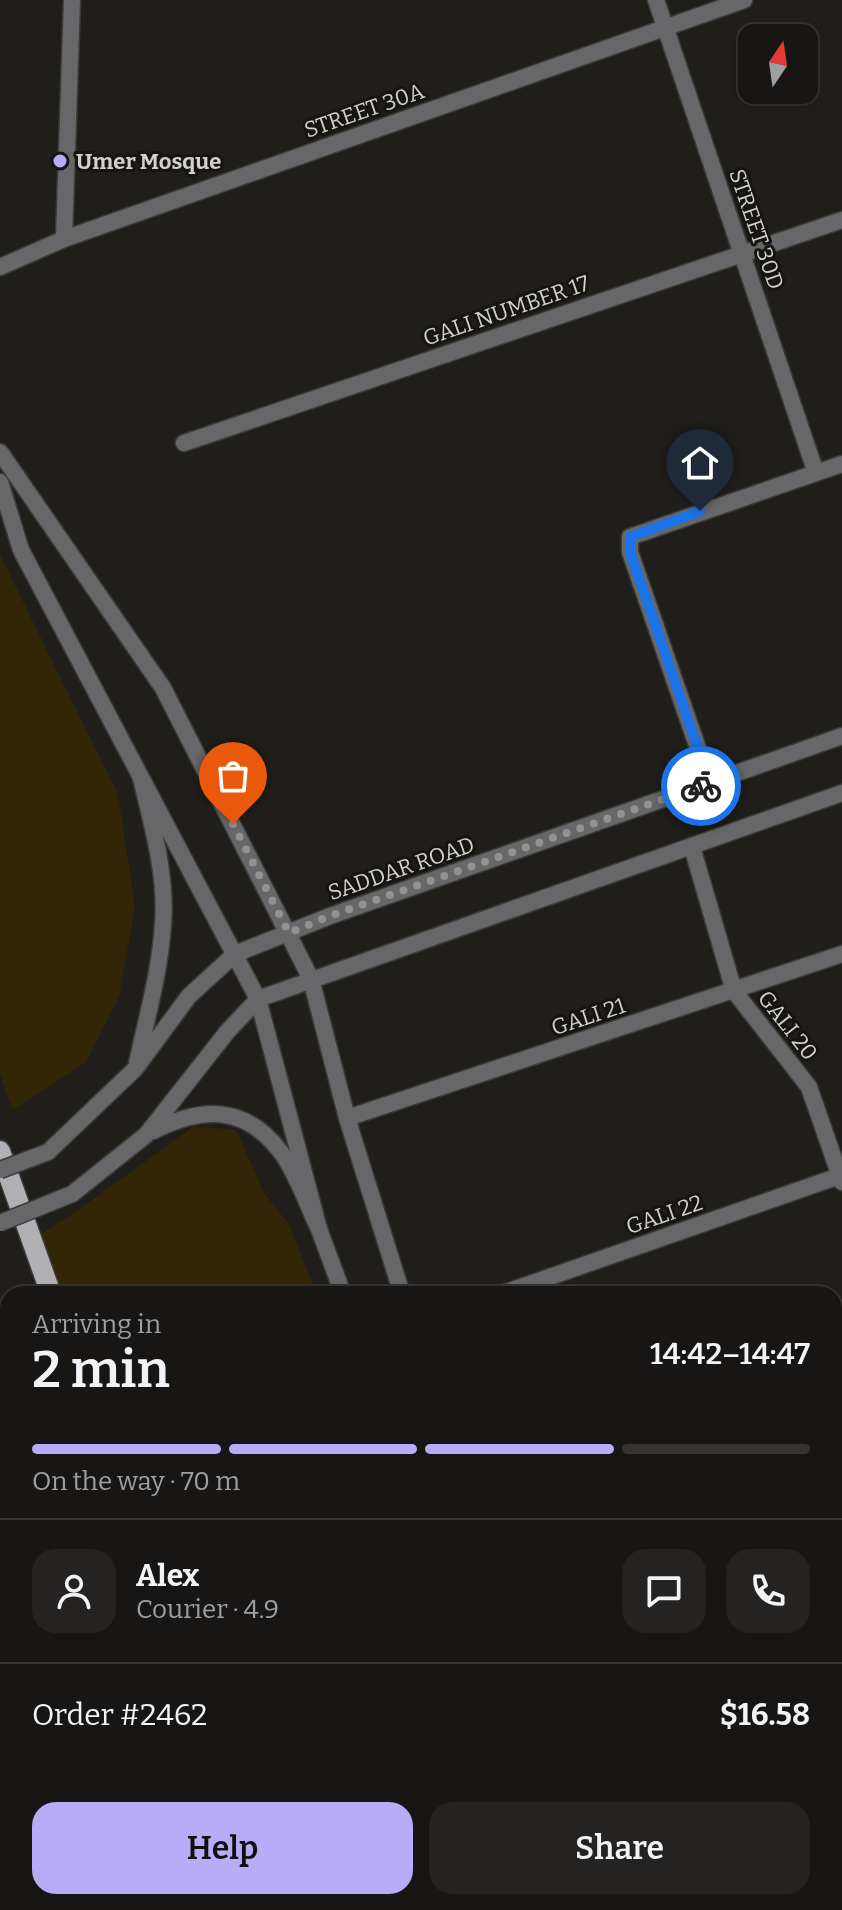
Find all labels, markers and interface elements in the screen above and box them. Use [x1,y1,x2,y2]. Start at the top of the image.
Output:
north arrow [738,24,818,104]
map controls [738,24,818,104]
street label: STREET 30A [301,77,428,144]
place label: Umer Mosque [76,148,221,175]
marker: Umer Mosque [51,152,69,170]
street label: STREET 30D [723,165,790,293]
street label: GALI NUMBER 17 [419,269,593,352]
pin [666,429,734,511]
icon: home [678,441,722,485]
pin [199,742,267,824]
courier [661,746,741,826]
icon: bag [211,754,255,798]
icon: bike [679,764,723,808]
street label: SADDAR ROAD [325,831,478,906]
street label: GALI 20 [752,985,823,1066]
street label: GALI 21 [548,992,629,1041]
street label: GALI 22 [622,1189,706,1240]
text: Arriving in [32,1309,161,1340]
text: 14:42–14:47 [650,1336,810,1372]
text: 2 min [32,1338,170,1401]
text: On the way · 70 m [32,1466,240,1497]
button: person [32,1549,116,1633]
button: chat [622,1549,706,1633]
button: phone [726,1549,810,1633]
text: Alex [136,1558,199,1594]
text: Courier · 4.9 [136,1594,279,1625]
text: Order #2462 [32,1697,207,1733]
text: $16.58 [720,1697,810,1733]
button: Help [32,1802,413,1894]
button: Share [429,1802,810,1894]

